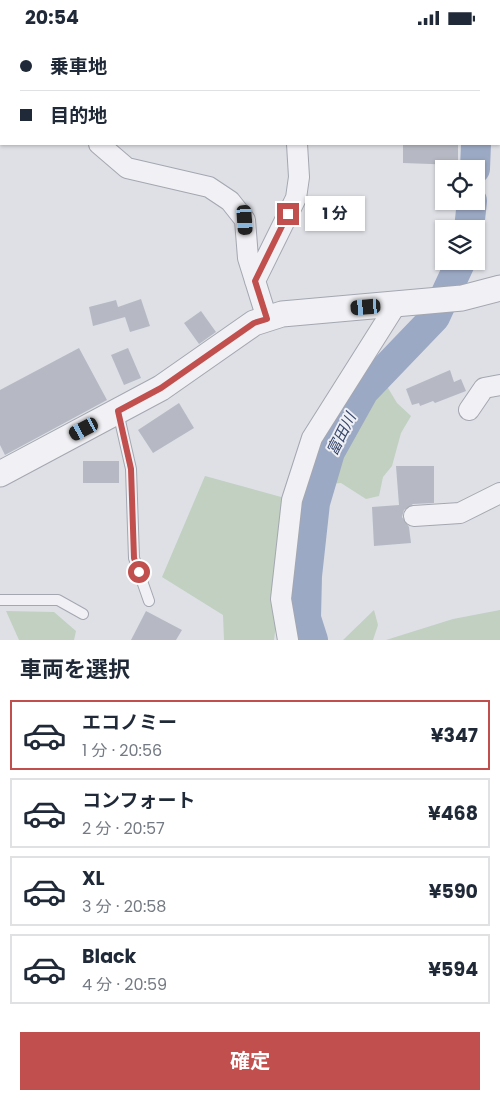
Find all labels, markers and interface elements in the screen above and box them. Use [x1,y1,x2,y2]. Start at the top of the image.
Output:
text: 20:54 [25,4,79,31]
text: 乗車地 [50,53,107,80]
text: 目的地 [50,102,107,129]
map controls [435,160,485,270]
button: locate [435,160,485,210]
callout: 1 分 [306,197,366,231]
text: 1 分 [322,202,348,225]
route end [277,203,299,225]
car [236,205,253,235]
button: layers [435,220,485,270]
car [350,298,381,316]
water label: 富田川 [321,407,361,459]
car [67,415,100,443]
route start [128,561,150,583]
text: 車両を選択 [20,654,130,685]
text: エコノミー [82,709,177,736]
icon: car [22,713,67,758]
text: ¥347 [431,722,478,749]
text: 1 分 · 20:56 [82,739,162,762]
text: コンフォート [82,787,195,814]
icon: car [22,791,67,836]
text: ¥468 [428,800,478,827]
text: 2 分 · 20:57 [82,817,165,840]
text: XL [82,865,105,892]
icon: car [22,869,67,914]
text: ¥590 [429,878,478,905]
text: 3 分 · 20:58 [82,895,166,918]
text: Black [82,943,136,970]
icon: car [22,947,67,992]
text: ¥594 [428,956,478,983]
text: 4 分 · 20:59 [82,973,167,996]
button: 確定 [20,1032,480,1090]

